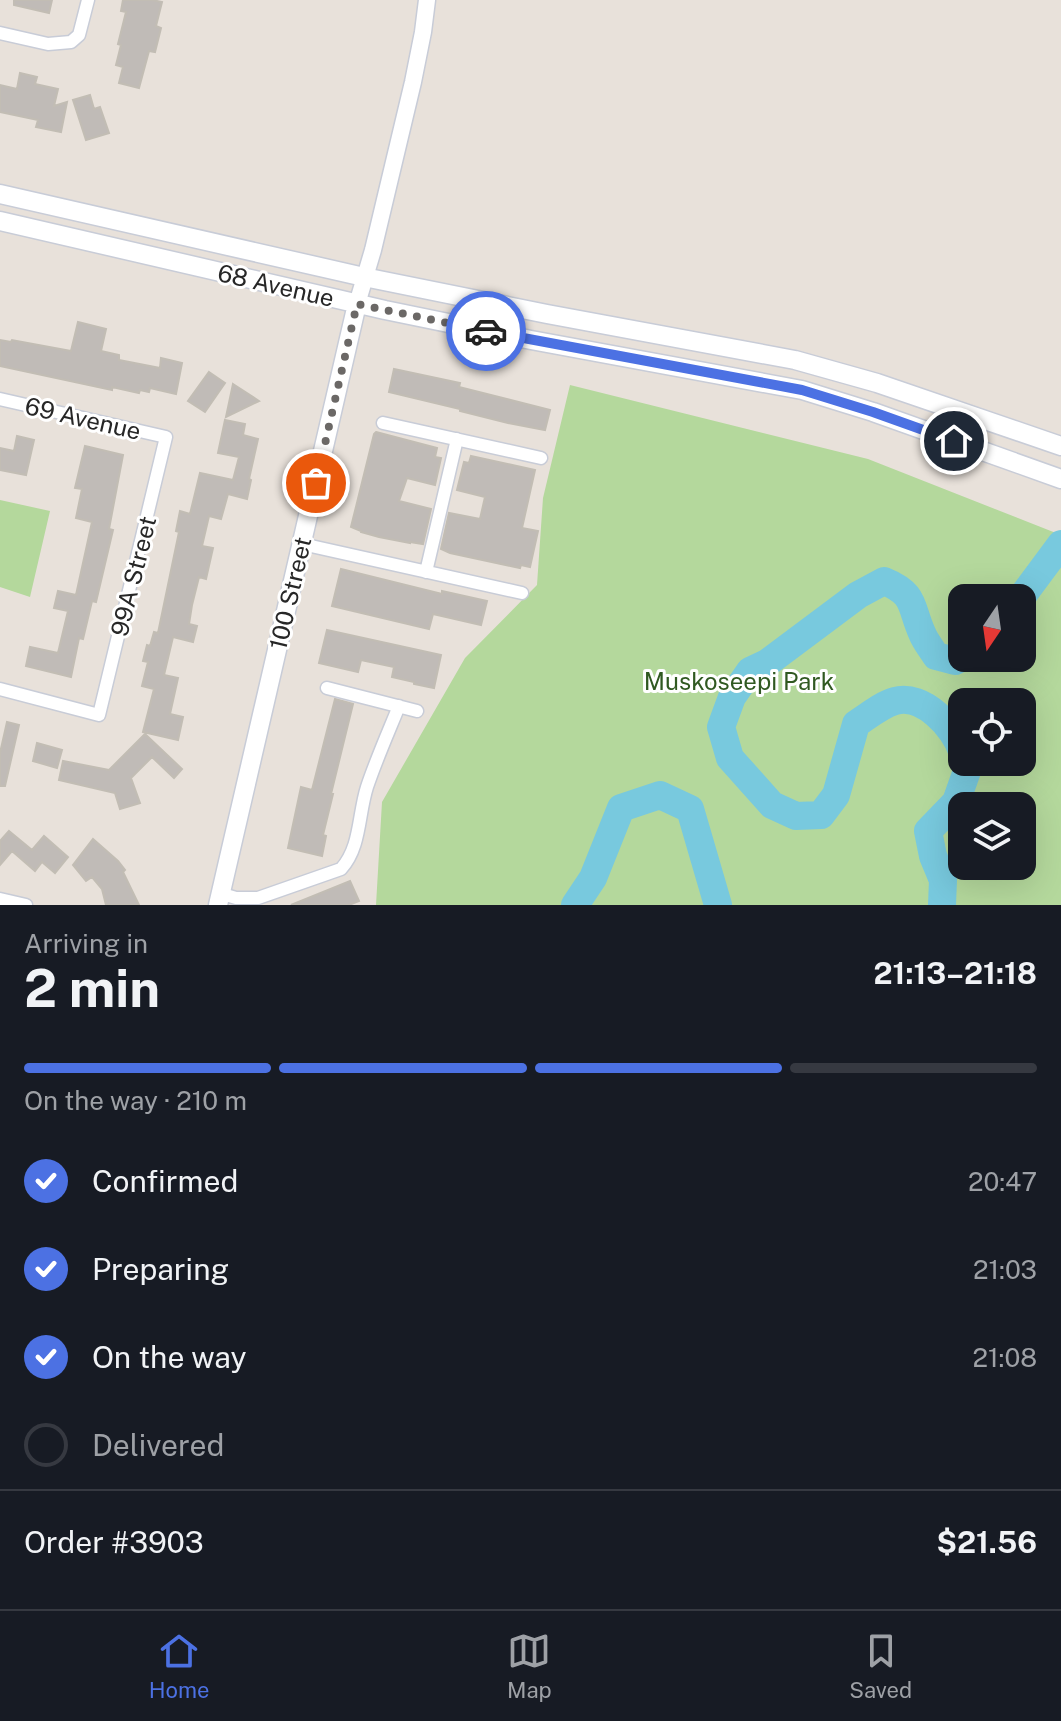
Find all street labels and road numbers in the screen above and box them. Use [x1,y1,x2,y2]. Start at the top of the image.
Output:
street label: 68 Avenue [215,258,337,312]
street label: 69 Avenue [22,391,144,445]
street label: 99A Street [105,513,161,639]
street label: 100 Street [263,534,317,652]

